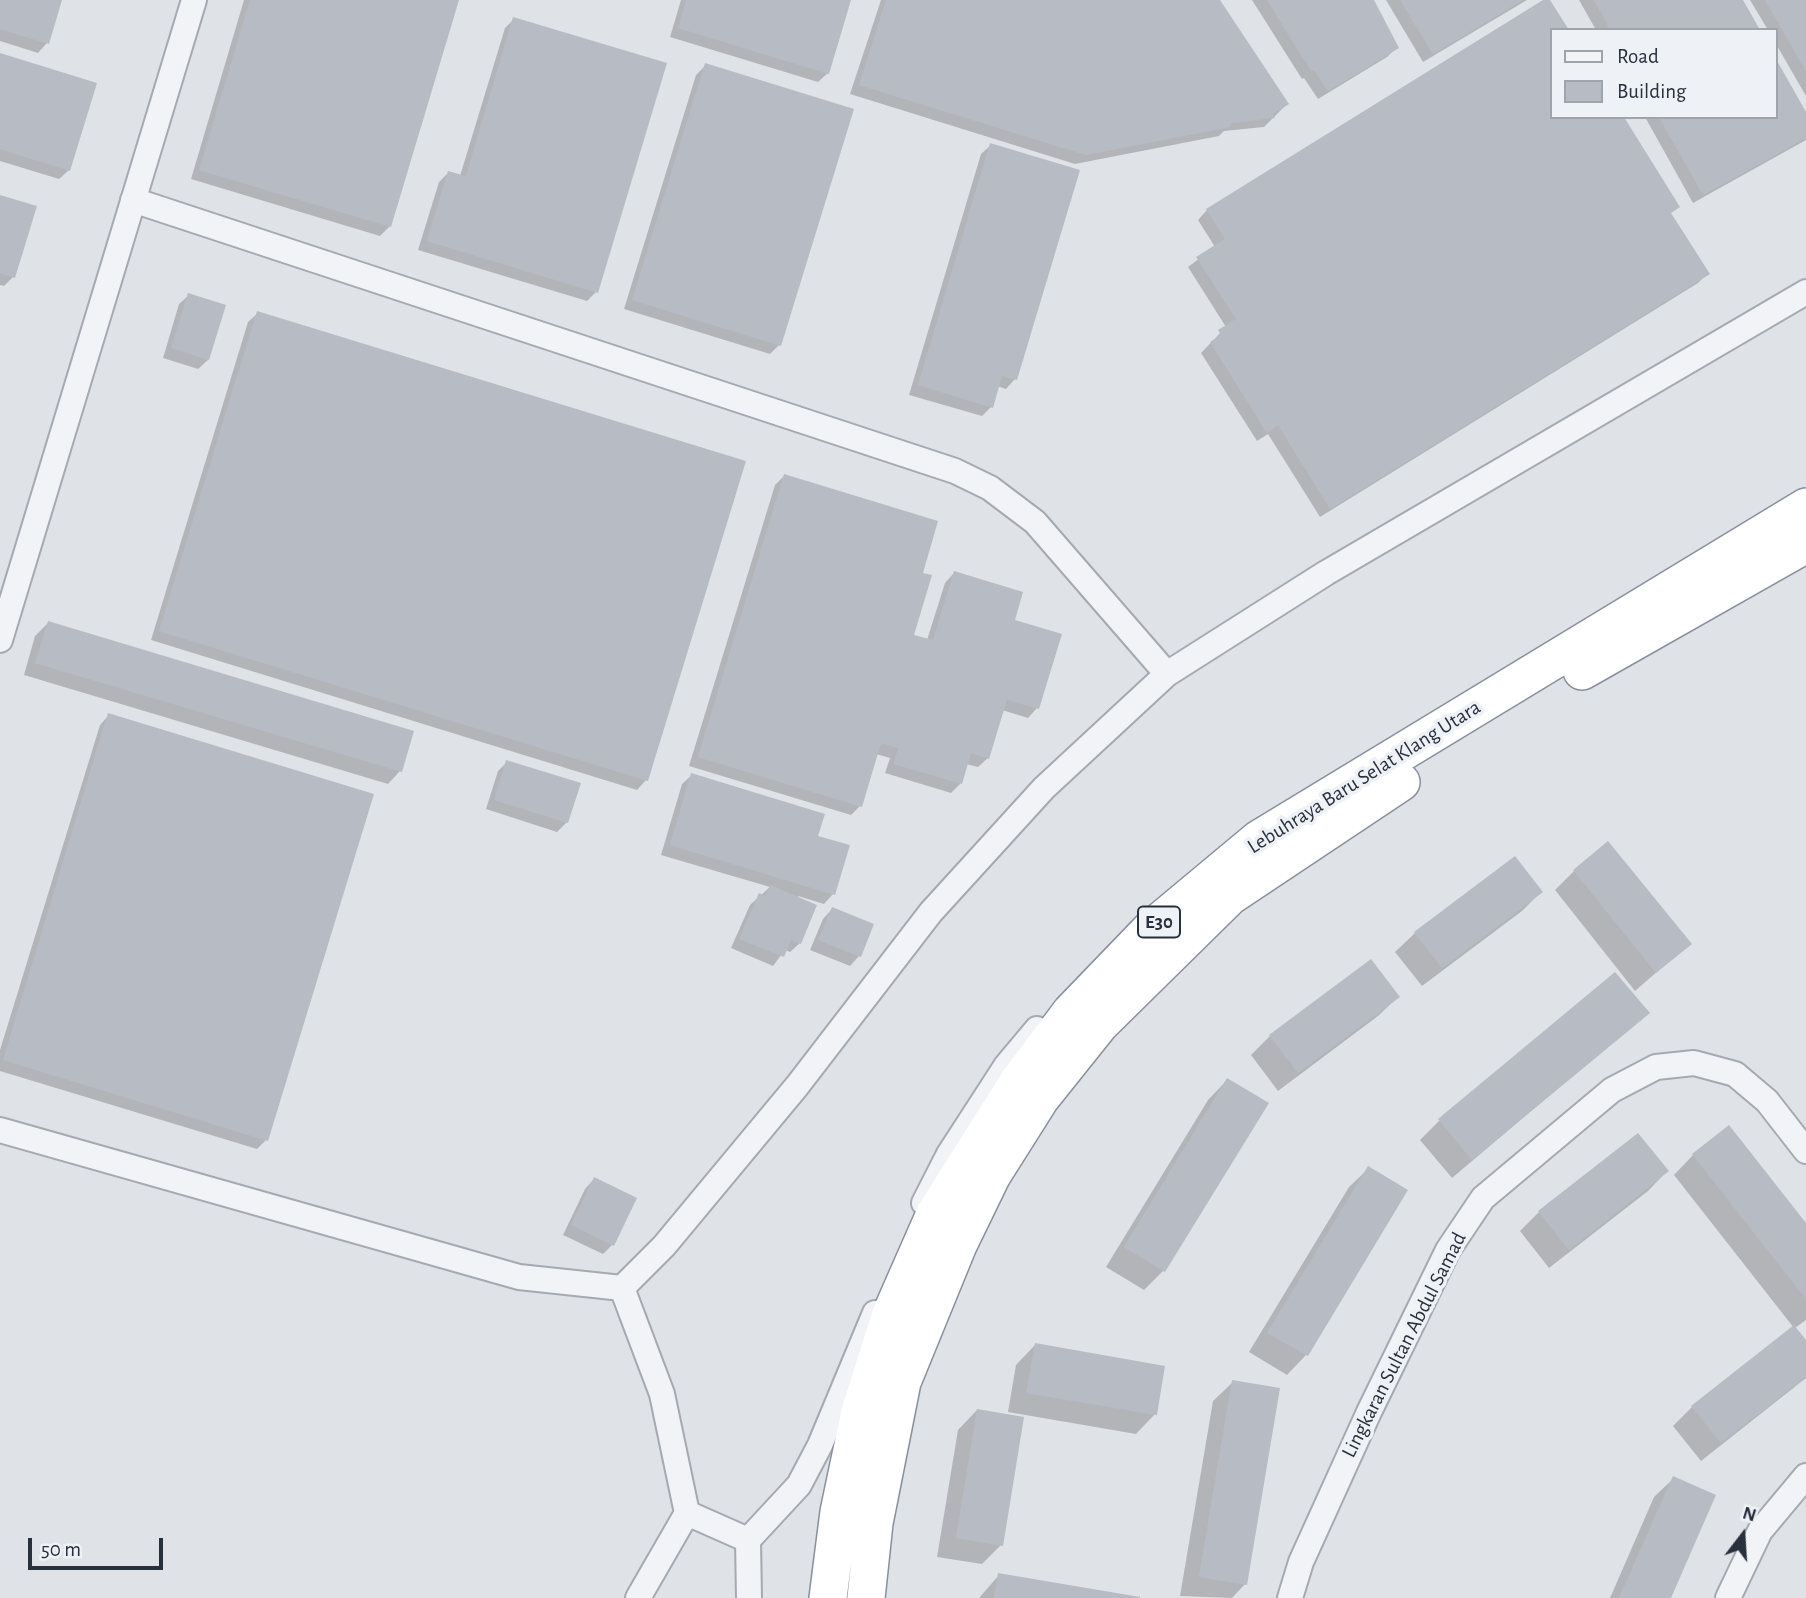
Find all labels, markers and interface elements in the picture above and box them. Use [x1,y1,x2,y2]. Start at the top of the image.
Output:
legend [1550,28,1778,119]
text: Road [1617,46,1659,67]
text: Building [1617,81,1686,102]
street label: Lebuhraya Baru Selat Klang Utara [1243,695,1485,859]
road number: E30 [1138,906,1180,938]
street label: Lingkaran Sultan Abdul Samad [1336,1228,1472,1462]
north arrow [1708,1500,1778,1570]
text: N [1740,1503,1758,1525]
scale bar [32,1524,166,1568]
text: 50 m [41,1539,81,1560]

